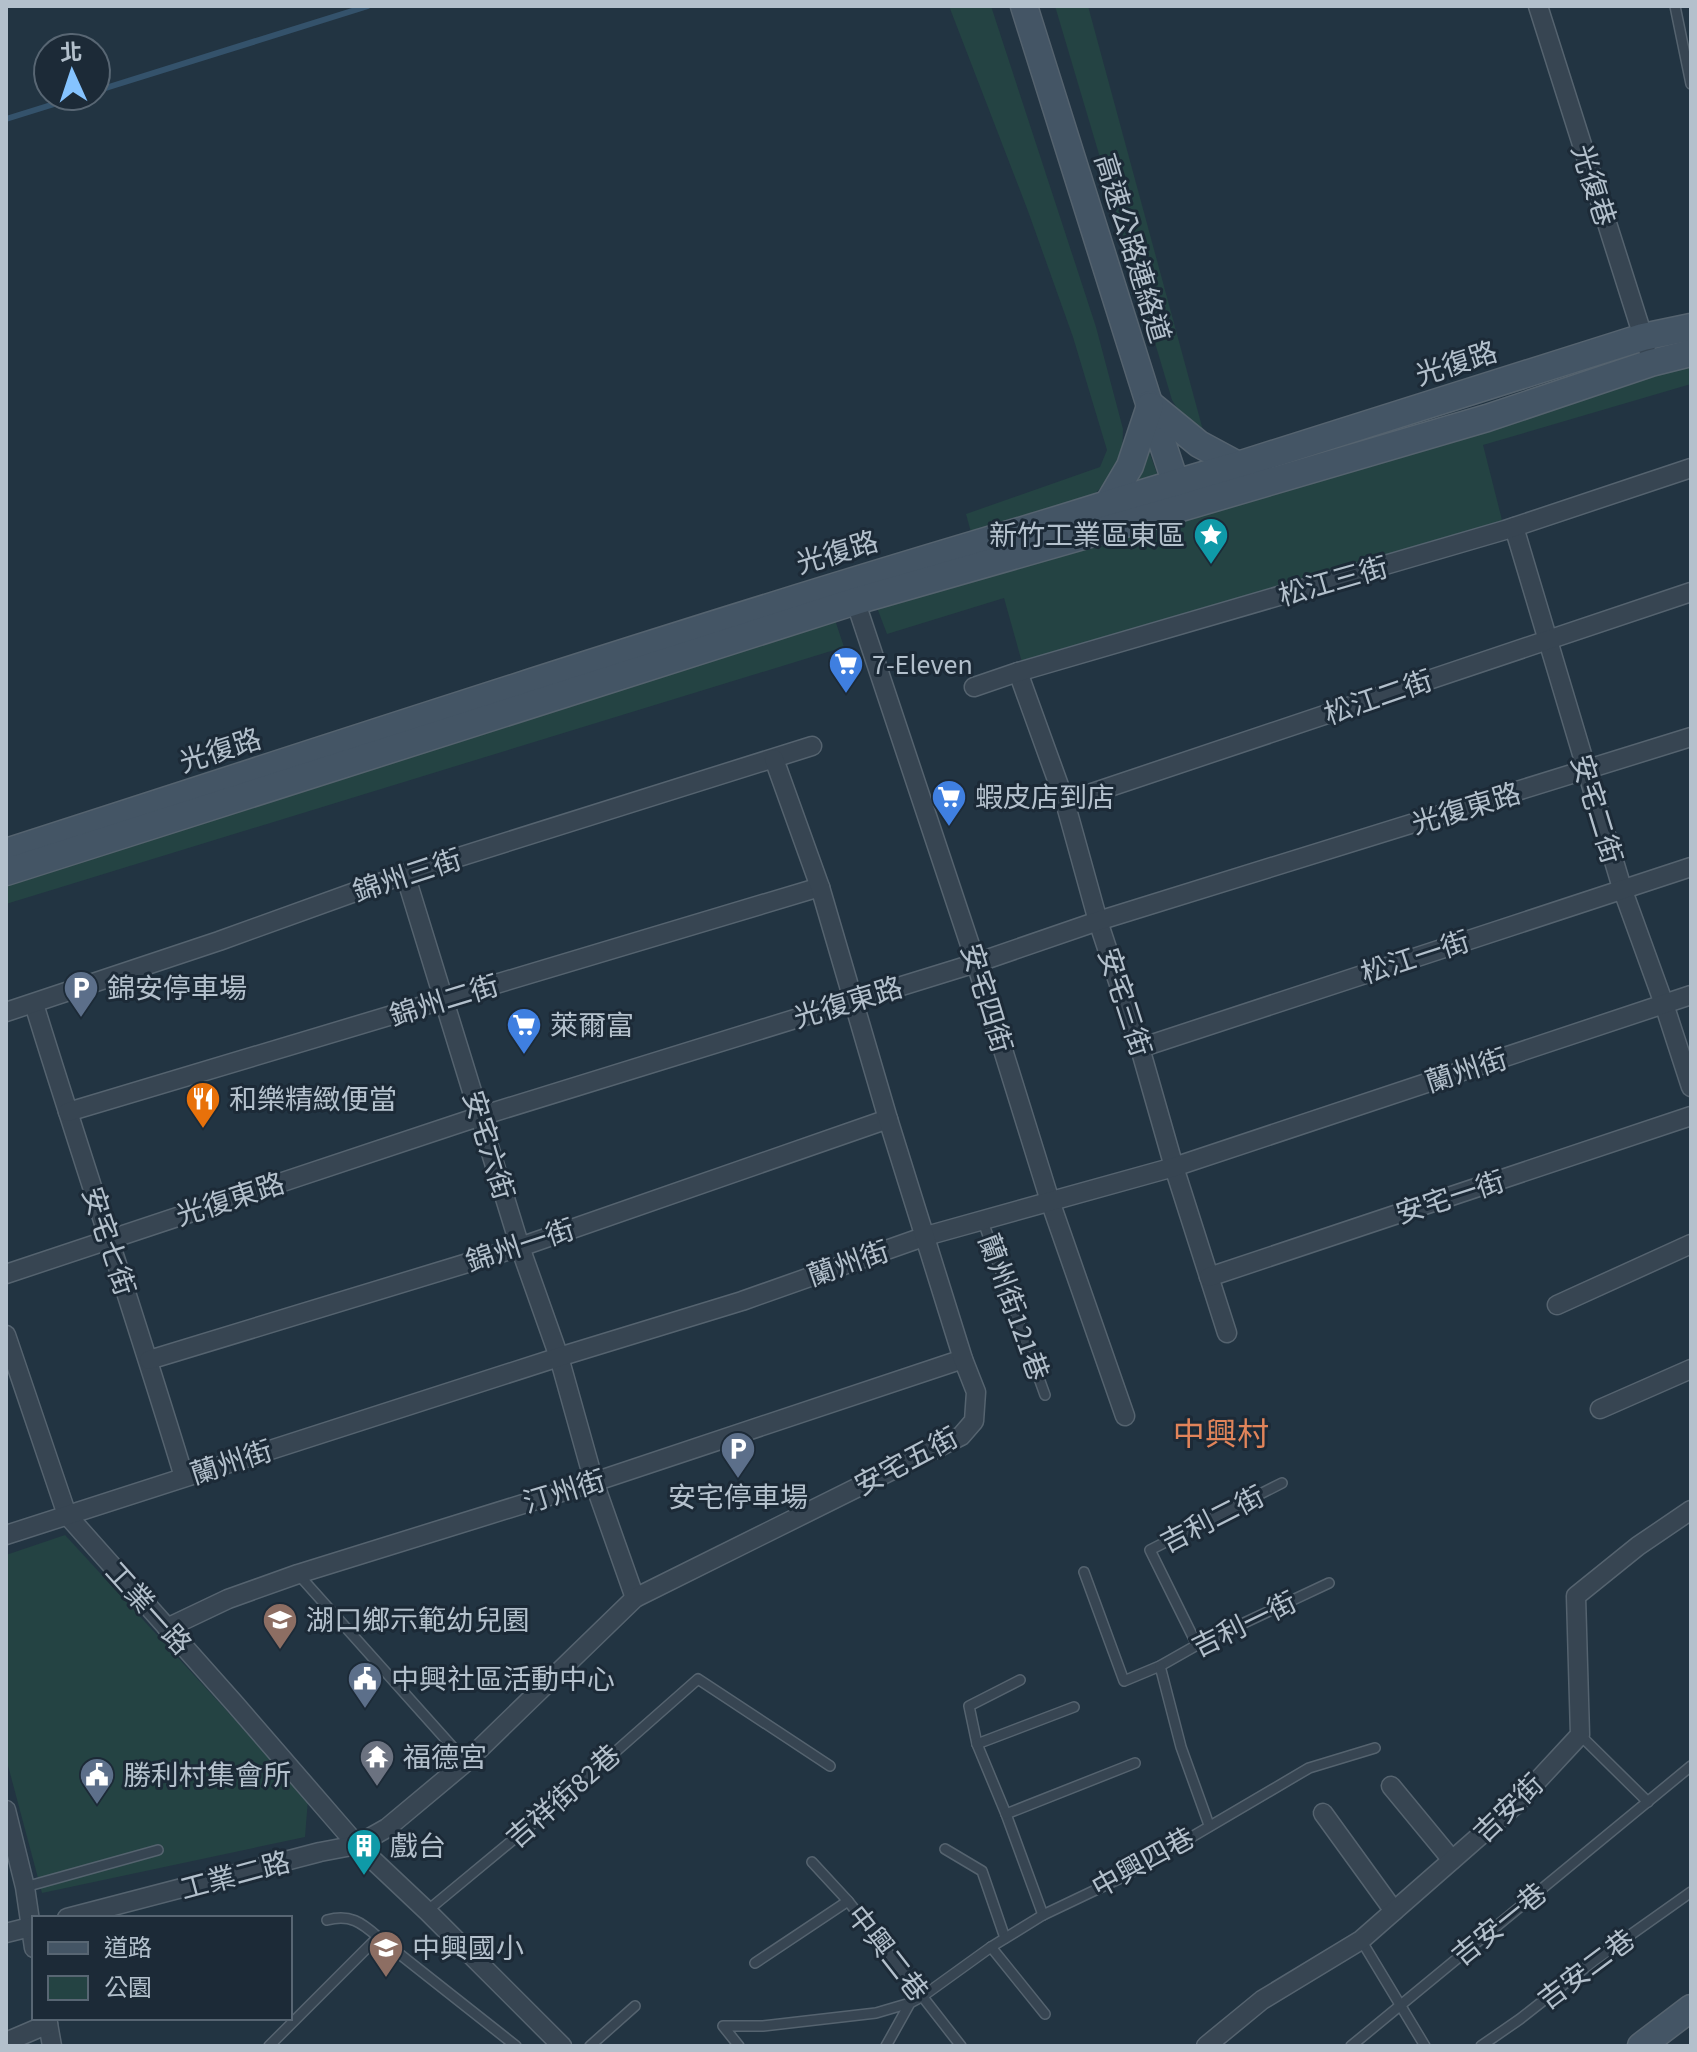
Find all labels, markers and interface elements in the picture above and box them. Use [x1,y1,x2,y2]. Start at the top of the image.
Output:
north arrow [32,32,112,112]
text: 北 [59,36,83,70]
street label: 光復巷 [1561,139,1625,231]
street label: 高速公路連絡道 [1084,149,1180,348]
street label: 光復路 [1410,332,1502,396]
place label: 新竹工業區東區 [989,516,1185,556]
place icon: 新竹工業區東區 [1192,516,1230,566]
street label: 光復路 [791,522,883,584]
street label: 松江三街 [1274,547,1393,617]
supermarket icon: 7-Eleven [827,645,865,695]
place label: 7-Eleven [872,645,973,685]
street label: 松江二街 [1319,661,1438,735]
street label: 光復路 [174,719,266,783]
street label: 安宅二街 [1561,750,1632,869]
street label: 光復東路 [1407,773,1526,844]
supermarket icon: 蝦皮店到店 [930,778,968,828]
place label: 蝦皮店到店 [975,778,1115,818]
street label: 錦州三街 [348,840,467,912]
street label: 松江一街 [1356,922,1475,994]
street label: 安宅四街 [951,939,1022,1058]
street label: 安宅三街 [1088,943,1160,1062]
street label: 錦州二街 [385,965,504,1036]
street label: 光復東路 [789,967,908,1038]
parking icon: 錦安停車場 [62,969,100,1019]
place label: 錦安停車場 [107,969,247,1009]
supermarket icon: 萊爾富 [505,1006,543,1056]
place label: 萊爾富 [550,1006,634,1046]
street label: 蘭州街 [1420,1039,1512,1103]
restaurant icon: 和樂精緻便當 [184,1080,222,1130]
place label: 和樂精緻便當 [229,1080,397,1120]
street label: 安宅六街 [453,1086,524,1205]
street label: 安宅一街 [1391,1162,1510,1234]
street label: 光復東路 [171,1164,290,1236]
street label: 安宅七街 [72,1182,144,1301]
street label: 錦州一街 [461,1210,580,1282]
street label: 蘭州街121巷 [968,1228,1058,1386]
street label: 蘭州街 [802,1231,895,1297]
district label: 中興村 [1173,1412,1269,1458]
street label: 安宅五街 [848,1418,965,1506]
parking icon: 安宅停車場 [719,1430,757,1480]
street label: 蘭州街 [185,1431,277,1495]
street label: 汀州街 [518,1461,610,1523]
street label: 吉利二街 [1153,1477,1271,1563]
place label: 安宅停車場 [668,1478,808,1518]
street label: 工業一路 [96,1554,201,1664]
street label: 吉利一街 [1185,1582,1304,1667]
school or university icon: 湖口鄉示範幼兒園 [261,1601,299,1651]
place label: 湖口鄉示範幼兒園 [306,1601,530,1641]
public building icon: 中興社區活動中心 [346,1660,384,1710]
place label: 中興社區活動中心 [391,1660,615,1700]
street label: 吉祥街82巷 [498,1736,630,1858]
temple icon: 福德宮 [358,1738,396,1788]
place label: 福德宮 [403,1738,487,1778]
public building icon: 勝利村集會所 [78,1756,116,1806]
place label: 勝利村集會所 [123,1756,291,1796]
street label: 吉安街 [1465,1765,1553,1852]
street label: 中興四巷 [1085,1818,1202,1908]
building icon: 戲台 [345,1827,383,1877]
place label: 戲台 [390,1827,446,1867]
street label: 工業二路 [176,1842,295,1910]
street label: 吉安一巷 [1444,1874,1556,1976]
street label: 中興二巷 [837,1897,937,2010]
legend [32,1916,292,2020]
street label: 吉安二巷 [1530,1920,1643,2019]
school or university icon: 中興國小 [367,1929,405,1979]
place label: 中興國小 [412,1929,524,1969]
text: 道路 [104,1931,152,1966]
text: 公園 [104,1971,152,2006]

